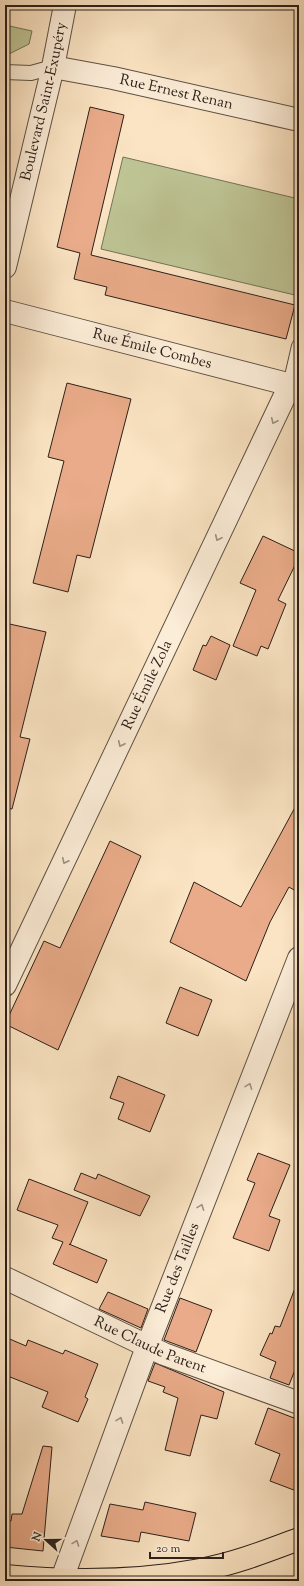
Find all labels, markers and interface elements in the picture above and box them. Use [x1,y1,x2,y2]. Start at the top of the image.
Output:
street label: Boulevard Saint-Exupéry [16,20,72,183]
street label: Rue Ernest Renan [118,69,235,115]
street label: Rue Émile Combes [90,324,214,375]
one-way arrow [271,416,279,424]
one-way arrow [215,534,223,541]
street label: Rue Émile Zola [117,637,178,733]
one-way arrow [118,740,126,747]
one-way arrow [62,857,70,865]
one-way arrow [244,1083,252,1090]
one-way arrow [197,1204,205,1211]
street label: Rue des Tailles [151,1220,205,1316]
street label: Rue Claude Parent [90,1311,209,1379]
one-way arrow [116,1417,124,1424]
north arrow [26,1520,66,1560]
text: N [28,1530,47,1545]
scale bar [150,1534,223,1560]
one-way arrow [72,1539,80,1546]
text: 20 m [156,1540,181,1558]

